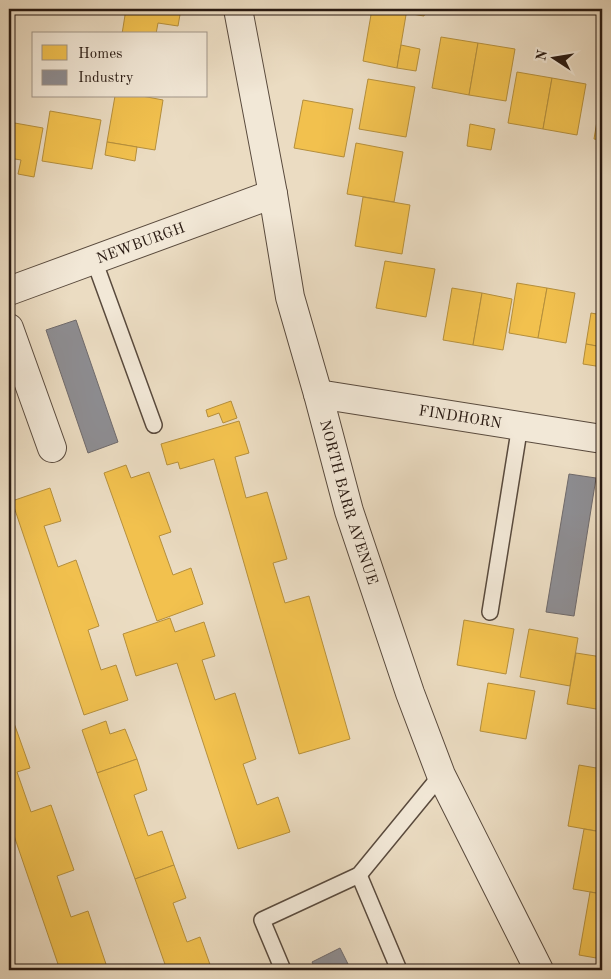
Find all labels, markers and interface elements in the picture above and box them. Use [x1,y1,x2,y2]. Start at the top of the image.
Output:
legend [32,32,208,98]
north arrow [528,32,578,82]
text: Homes [78,47,123,62]
text: N [534,49,550,62]
text: Industry [78,71,134,86]
street label: NEWBURGH [95,221,187,267]
street label: FINDHORN [417,404,503,432]
street label: NORTH BARR AVENUE [316,418,379,587]

